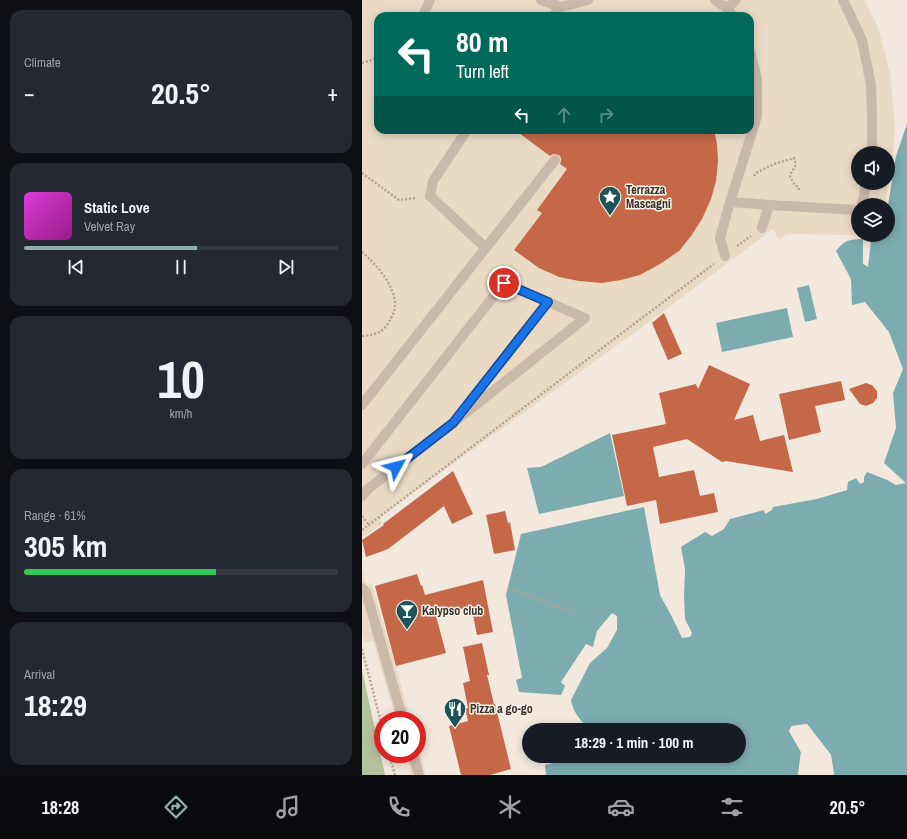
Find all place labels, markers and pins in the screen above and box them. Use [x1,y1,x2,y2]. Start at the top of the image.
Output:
place label: Terrazza Mascagni [626,182,671,212]
place icon: Terrazza Mascagni [597,184,623,217]
pin [487,266,521,300]
bar icon: Kalypso club [394,598,420,631]
place label: Kalypso club [422,603,483,619]
restaurant icon: Pizza a go-go [442,696,468,729]
place label: Pizza a go-go [470,701,533,717]

